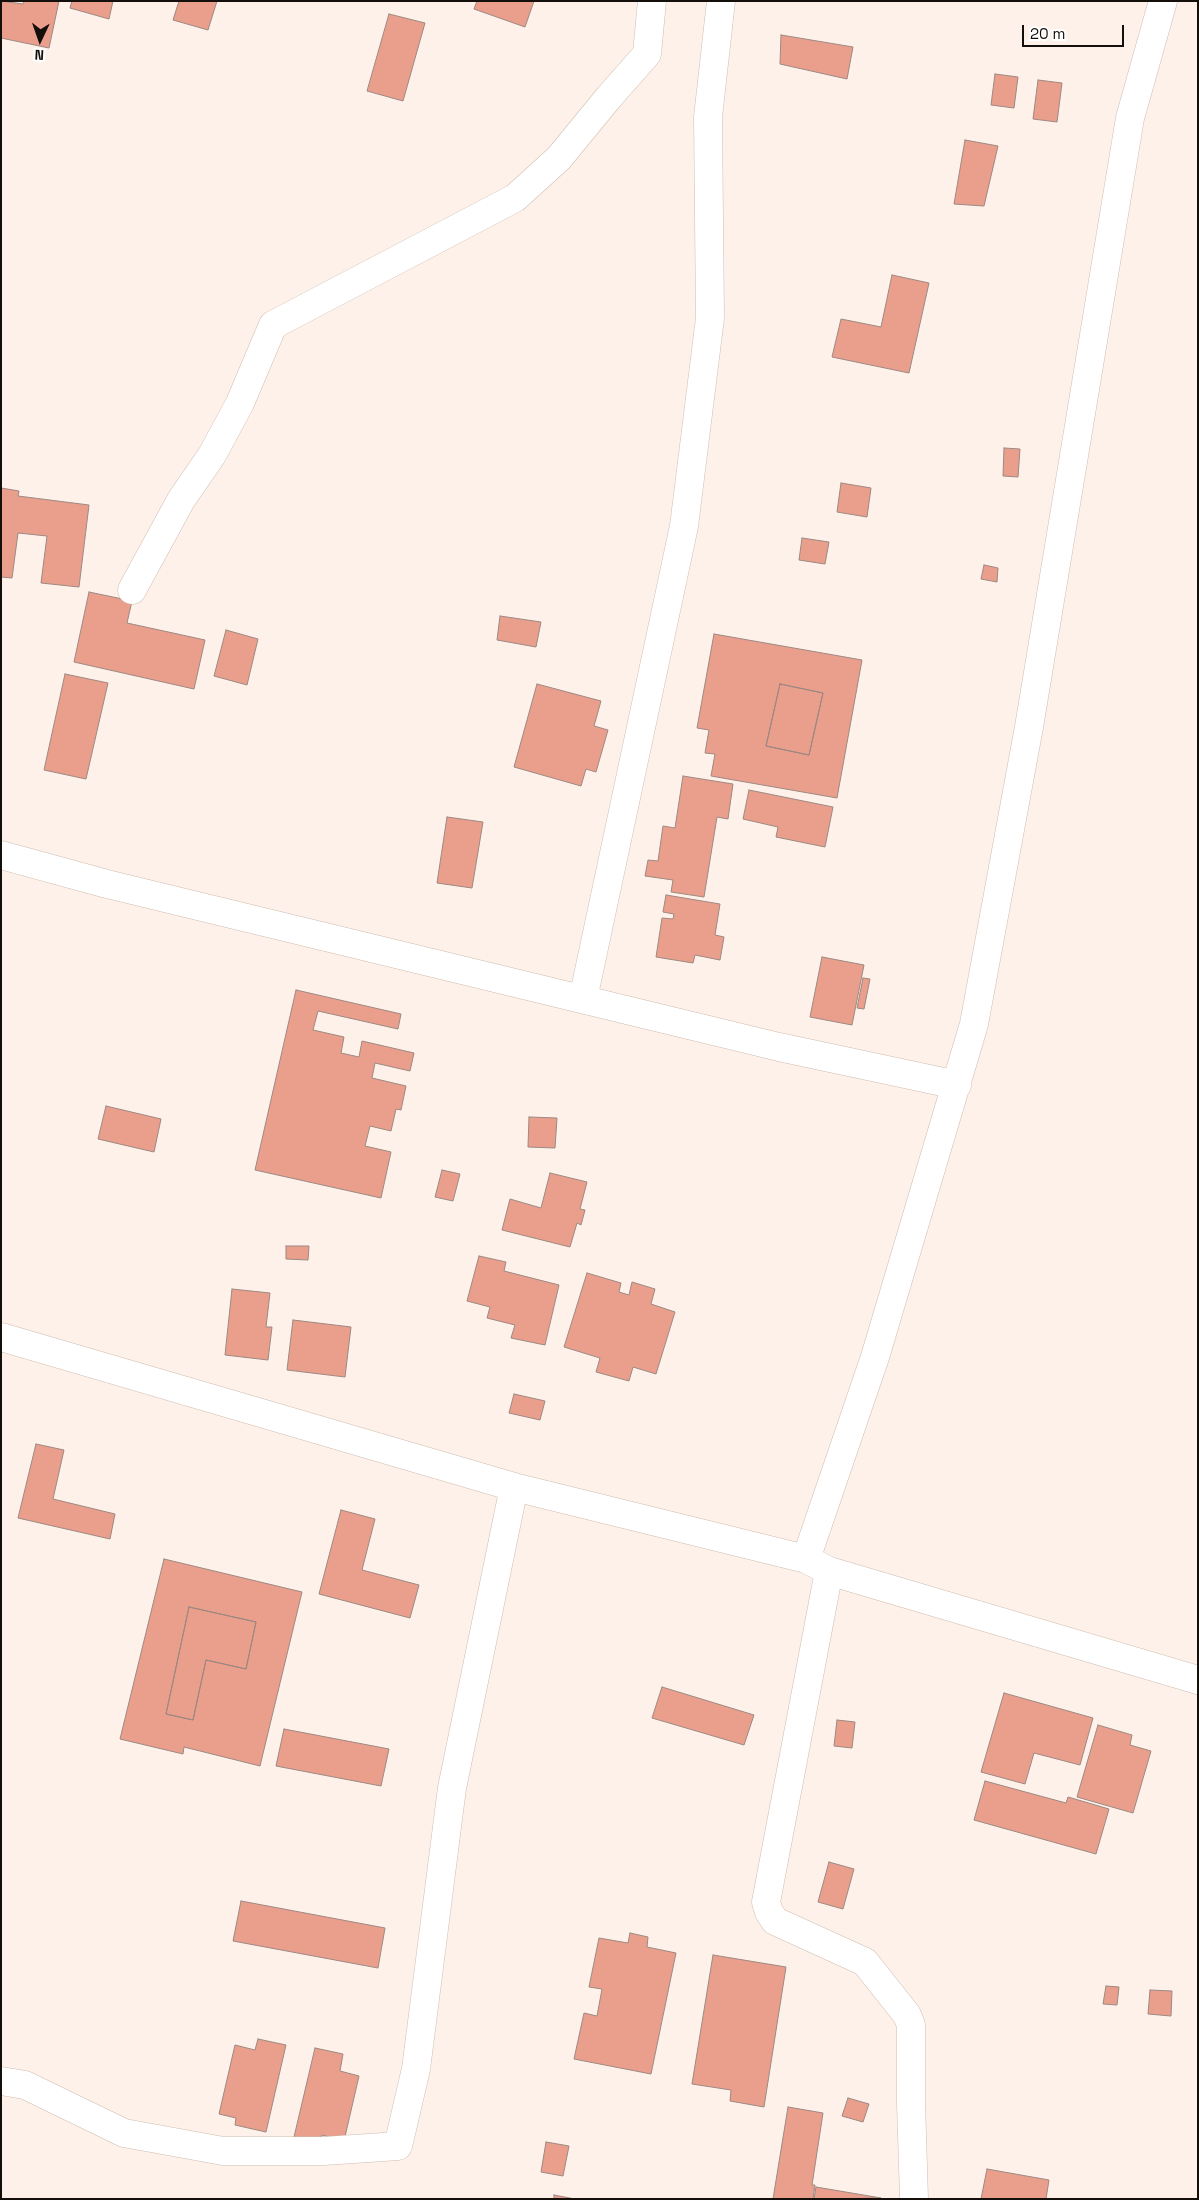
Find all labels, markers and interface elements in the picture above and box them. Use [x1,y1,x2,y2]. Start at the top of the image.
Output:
north arrow [15,15,65,65]
scale bar [1024,15,1126,47]
text: 20 m [1030,24,1065,43]
text: N [34,46,44,64]

